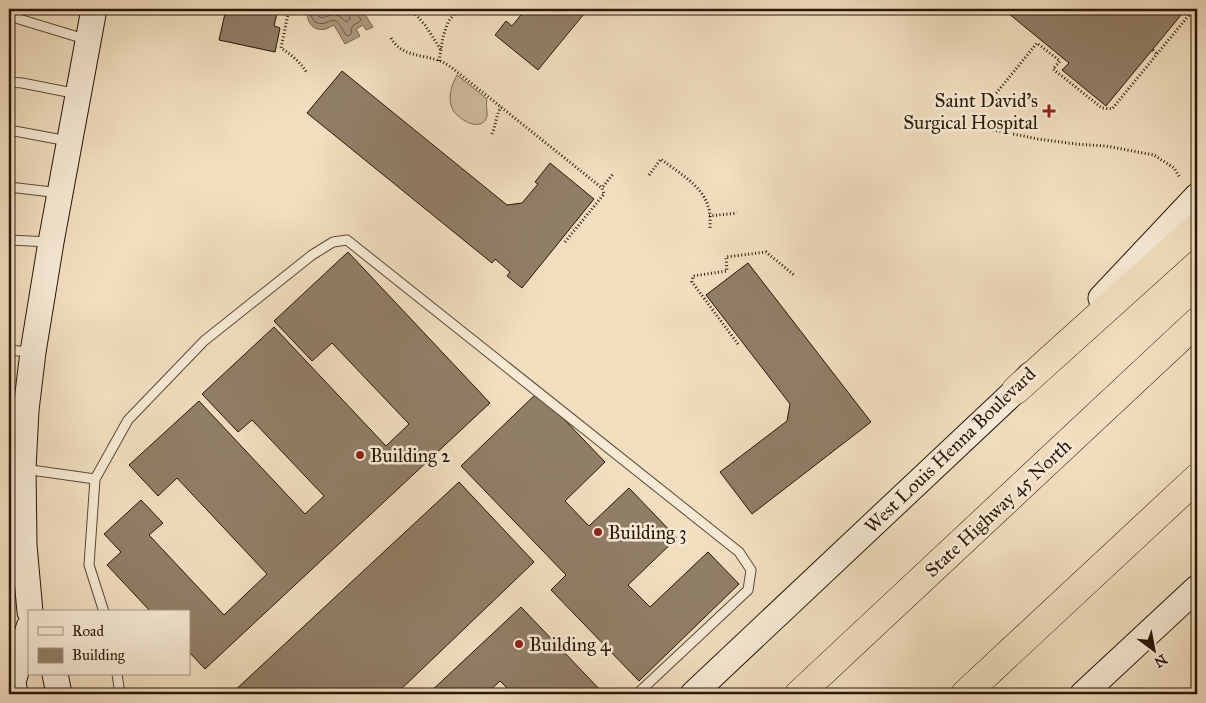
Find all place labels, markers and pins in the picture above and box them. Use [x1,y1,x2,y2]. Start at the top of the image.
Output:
place label: Saint David's Surgical Hospital [903,89,1039,135]
marker: Saint David's Surgical Hospital [1042,104,1056,118]
place label: Building 2 [370,444,451,468]
marker: Building 2 [354,449,366,461]
place label: Building 3 [608,521,687,545]
marker: Building 3 [592,526,604,538]
place label: Building 4 [529,633,611,657]
marker: Building 4 [513,638,525,650]

